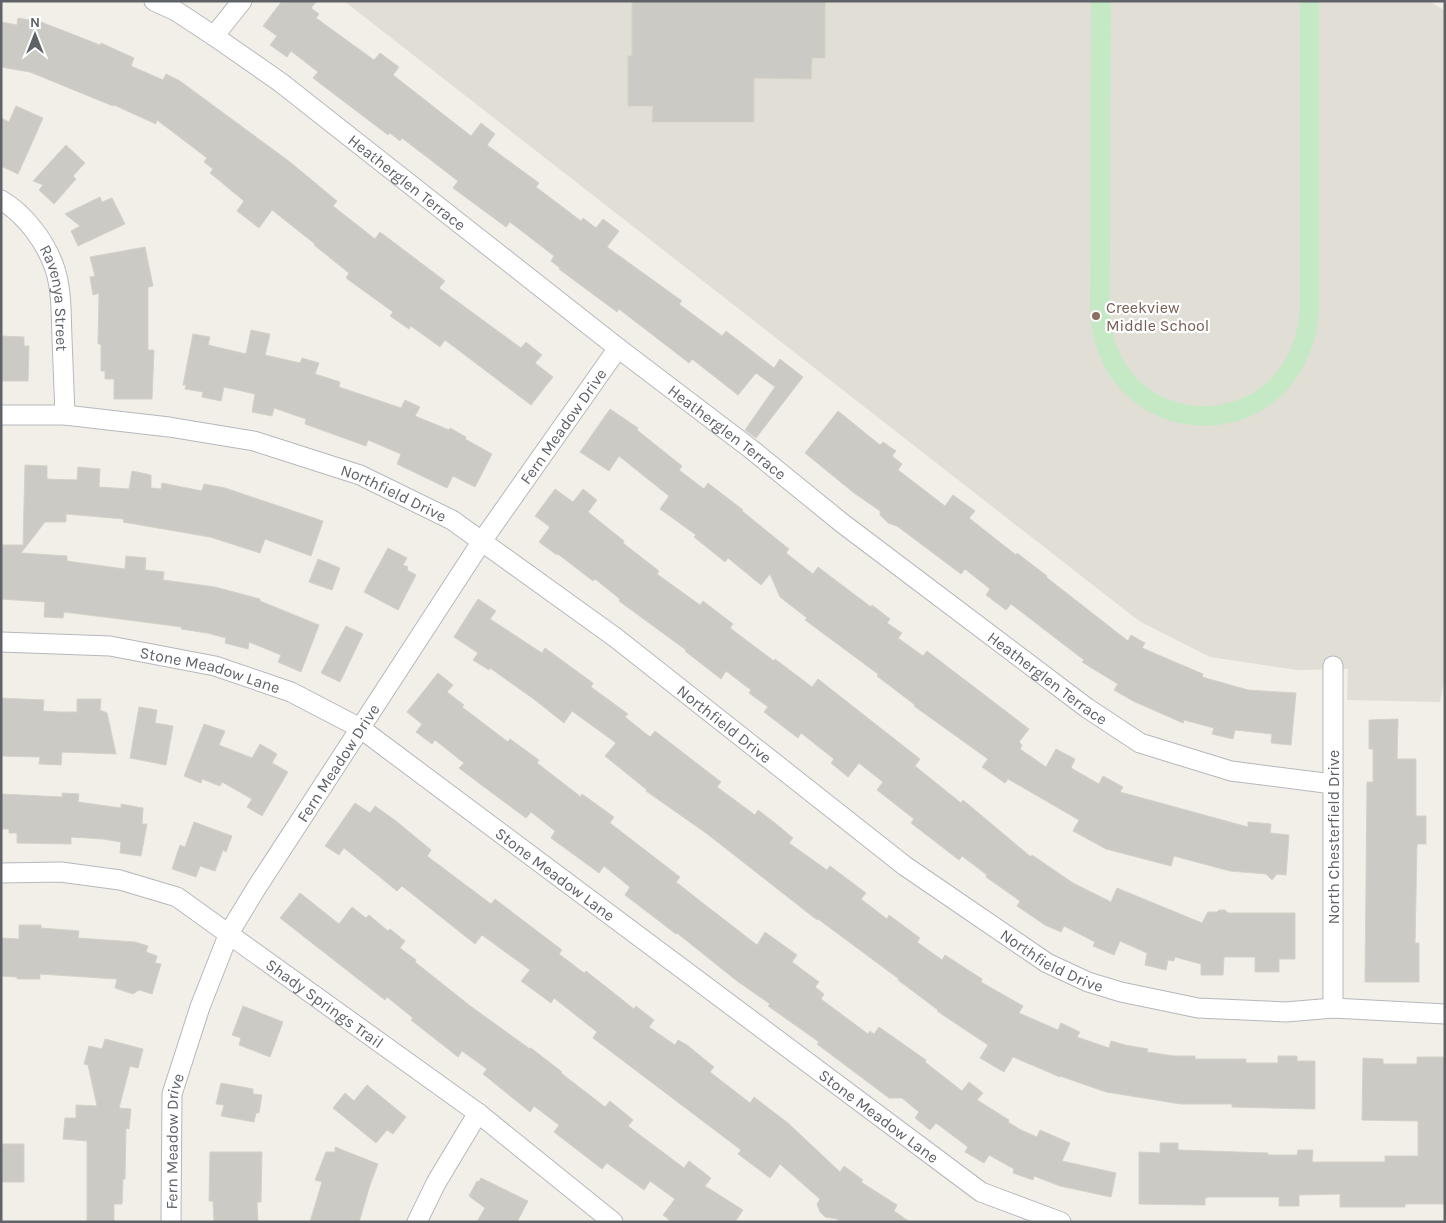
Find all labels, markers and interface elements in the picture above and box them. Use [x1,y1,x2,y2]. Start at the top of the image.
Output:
north arrow [10,10,60,60]
text: N [30,14,40,31]
street label: Heatherglen Terrace [344,130,469,235]
street label: Ravenya Street [36,241,72,352]
place label: Creekview Middle School [1106,298,1209,335]
marker: Creekview Middle School [1090,310,1102,322]
street label: Fern Meadow Drive [516,365,611,488]
street label: Heatherglen Terrace [664,381,790,484]
street label: Northfield Drive [338,460,450,526]
street label: Heatherglen Terrace [984,627,1111,729]
street label: Stone Meadow Lane [138,643,283,698]
street label: Northfield Drive [673,681,775,767]
street label: Fern Meadow Drive [293,700,384,826]
street label: North Chesterfield Drive [1324,750,1343,924]
street label: Stone Meadow Lane [491,824,619,925]
street label: Northfield Drive [997,925,1105,996]
street label: Shady Springs Trail [262,955,387,1052]
street label: Stone Meadow Lane [815,1065,942,1167]
street label: Fern Meadow Drive [162,1071,188,1210]

